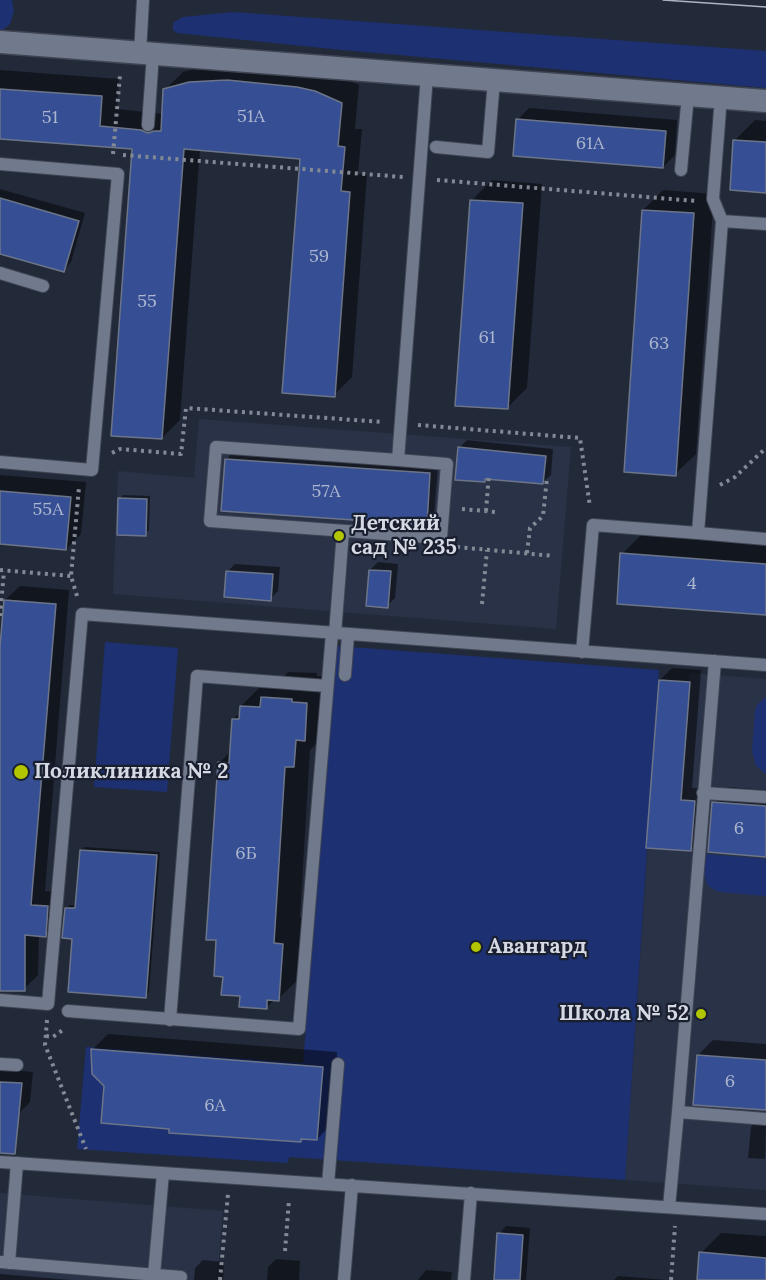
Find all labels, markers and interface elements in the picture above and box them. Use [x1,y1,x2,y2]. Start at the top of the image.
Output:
house number: 51А [237,106,265,128]
house number: 51 [42,107,58,129]
house number: 61А [576,133,604,155]
house number: 59 [309,246,329,268]
house number: 55 [137,291,157,313]
house number: 61 [479,327,495,349]
house number: 63 [649,333,669,355]
house number: 57А [312,481,340,503]
house number: 55А [33,499,63,521]
place label: Детский сад № 235 [351,511,457,561]
marker: Детский сад № 235 [332,529,346,543]
house number: 4 [687,573,697,595]
place label: Поликлиника № 2 [34,759,228,785]
marker: Поликлиника № 2 [12,763,30,781]
house number: 6 [734,818,744,840]
house number: 6Б [235,843,257,865]
place label: Авангард [488,934,587,960]
marker: Авангард [469,940,483,954]
place label: Школа № 52 [559,1001,689,1027]
marker: Школа № 52 [694,1007,708,1021]
house number: 6 [725,1071,735,1093]
house number: 6А [204,1095,226,1117]

